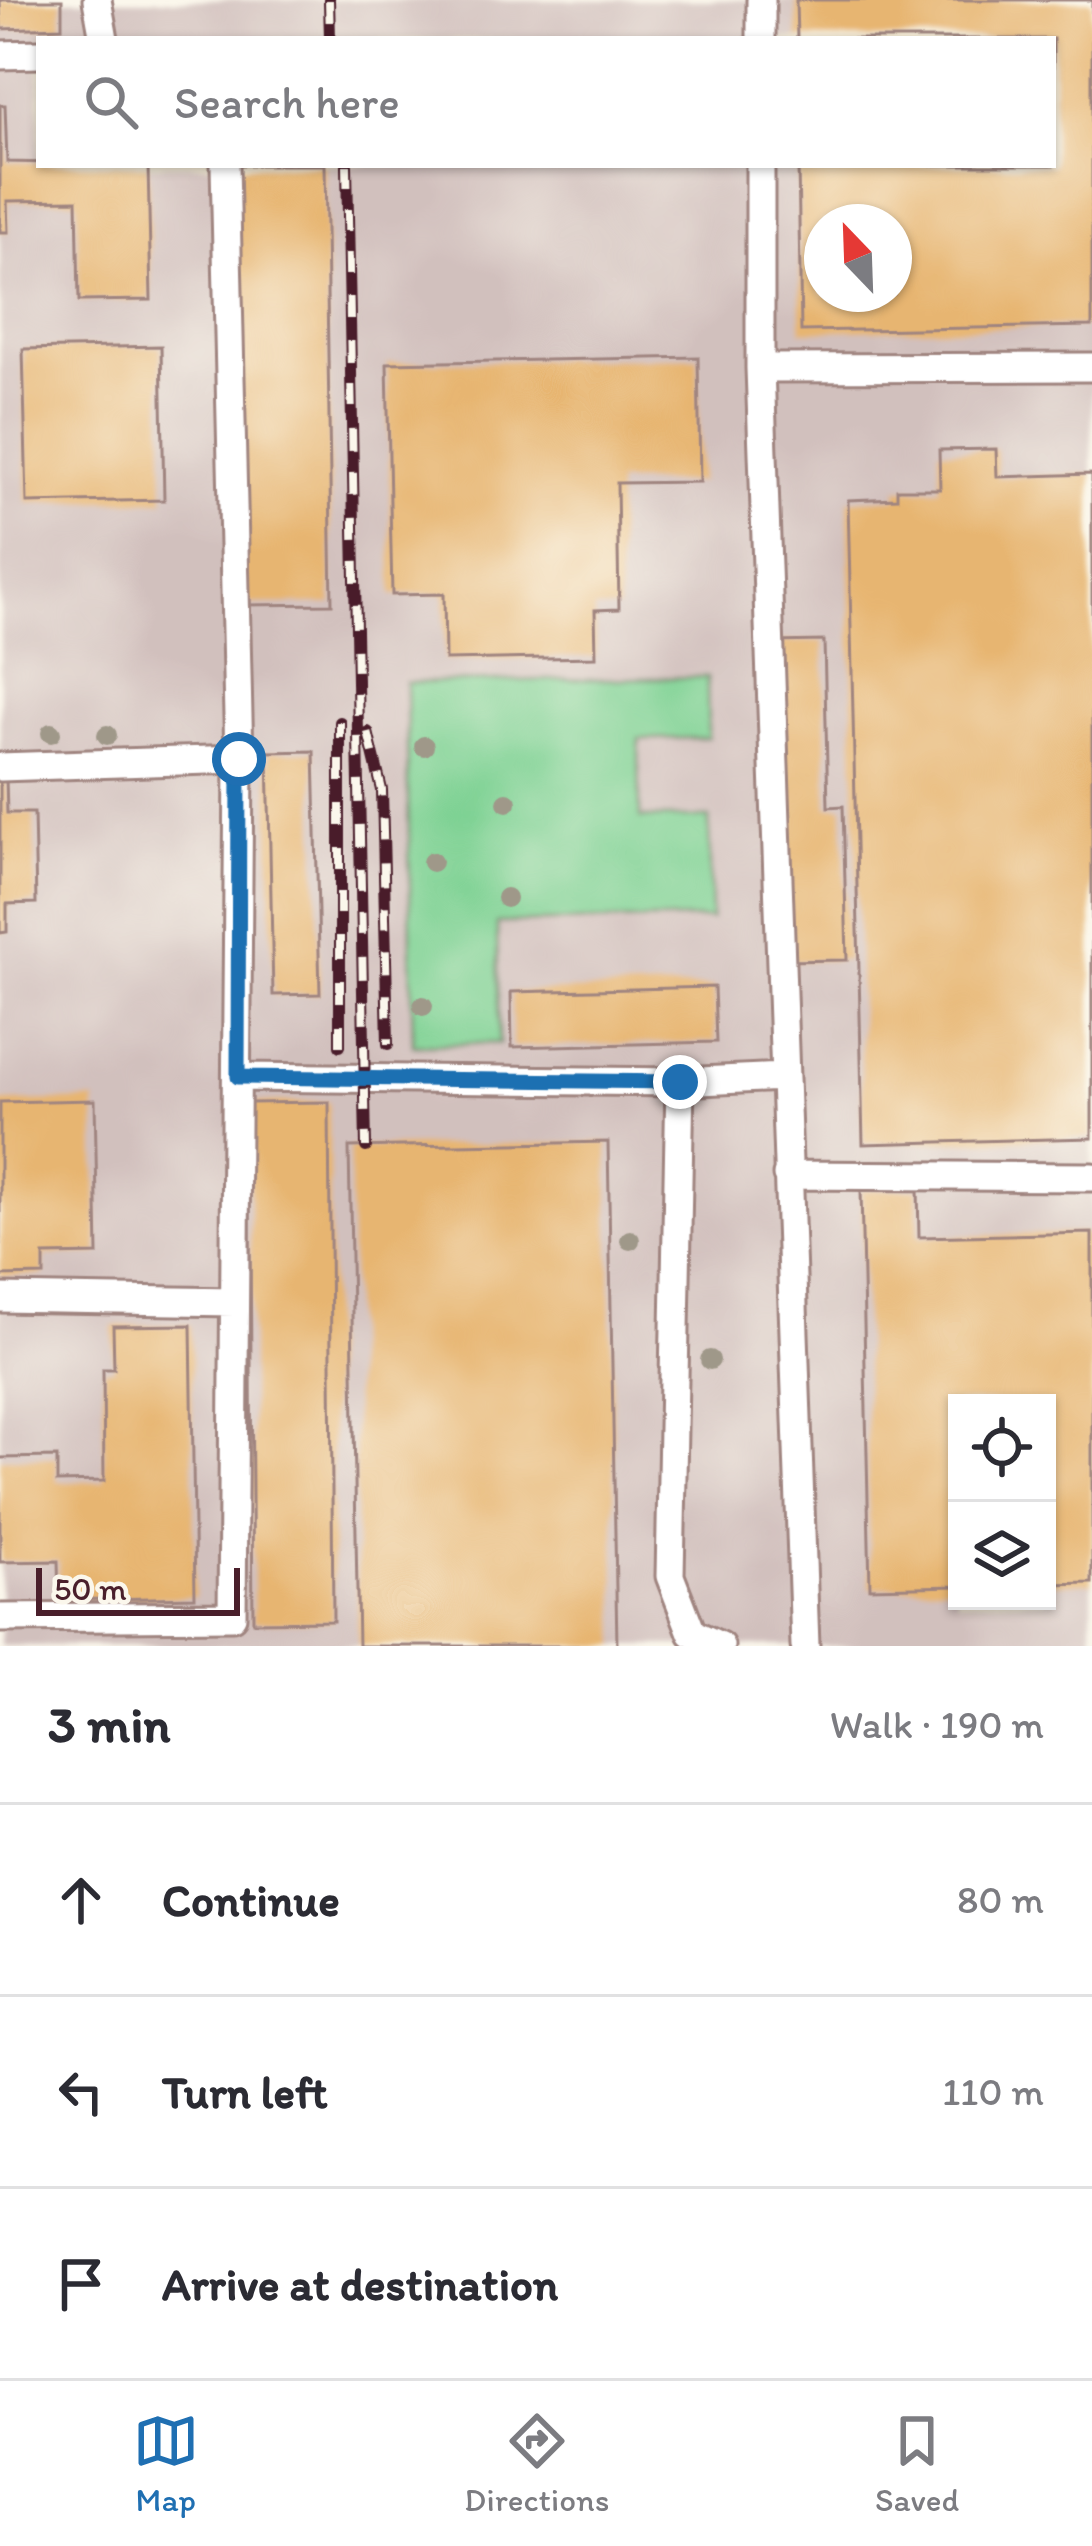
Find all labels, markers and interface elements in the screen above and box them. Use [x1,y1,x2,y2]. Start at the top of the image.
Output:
search box [36,36,1056,168]
icon: search [78,69,144,135]
text: Search here [174,75,400,129]
north arrow [804,204,912,312]
route start [212,732,266,786]
route end [653,1055,707,1109]
map controls [948,1394,1056,1610]
button: locate [948,1394,1056,1502]
button: layers [948,1502,1056,1610]
scale bar [36,1562,240,1615]
text: 50 m [54,1569,127,1608]
text: 3 min [48,1694,170,1755]
text: Walk · 190 m [830,1701,1044,1748]
icon: ahead [48,1867,114,1933]
text: Continue [162,1873,340,1927]
text: 80 m [957,1876,1044,1923]
icon: left [48,2059,114,2125]
text: Turn left [162,2065,328,2119]
text: 110 m [942,2068,1044,2115]
icon: arrive [48,2251,114,2317]
text: Arrive at destination [162,2257,558,2311]
tab: Map [133,2408,199,2519]
tab: Directions [464,2408,609,2519]
tab: Saved [875,2408,959,2519]

